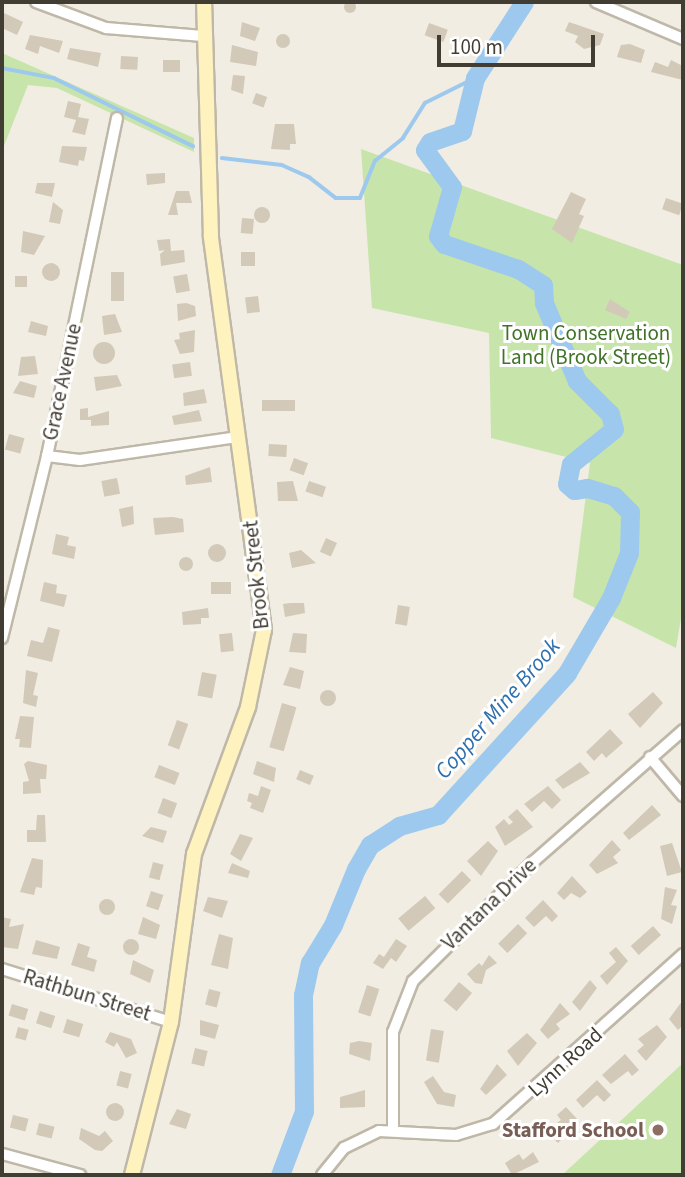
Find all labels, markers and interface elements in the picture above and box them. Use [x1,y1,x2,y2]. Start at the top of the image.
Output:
scale bar [440,21,598,65]
text: 100 m [450,32,503,62]
park label: Town Conservation Land (Brook Street) [501,320,671,370]
street label: Grace Avenue [37,321,87,443]
street label: Brook Street [238,519,274,631]
water label: Copper Mine Brook [429,633,567,785]
street label: Vantana Drive [437,853,541,955]
street label: Rathbun Street [20,964,154,1026]
street label: Lynn Road [523,1022,607,1102]
place label: Stafford School [502,1117,644,1143]
marker: Stafford School [650,1122,666,1138]

